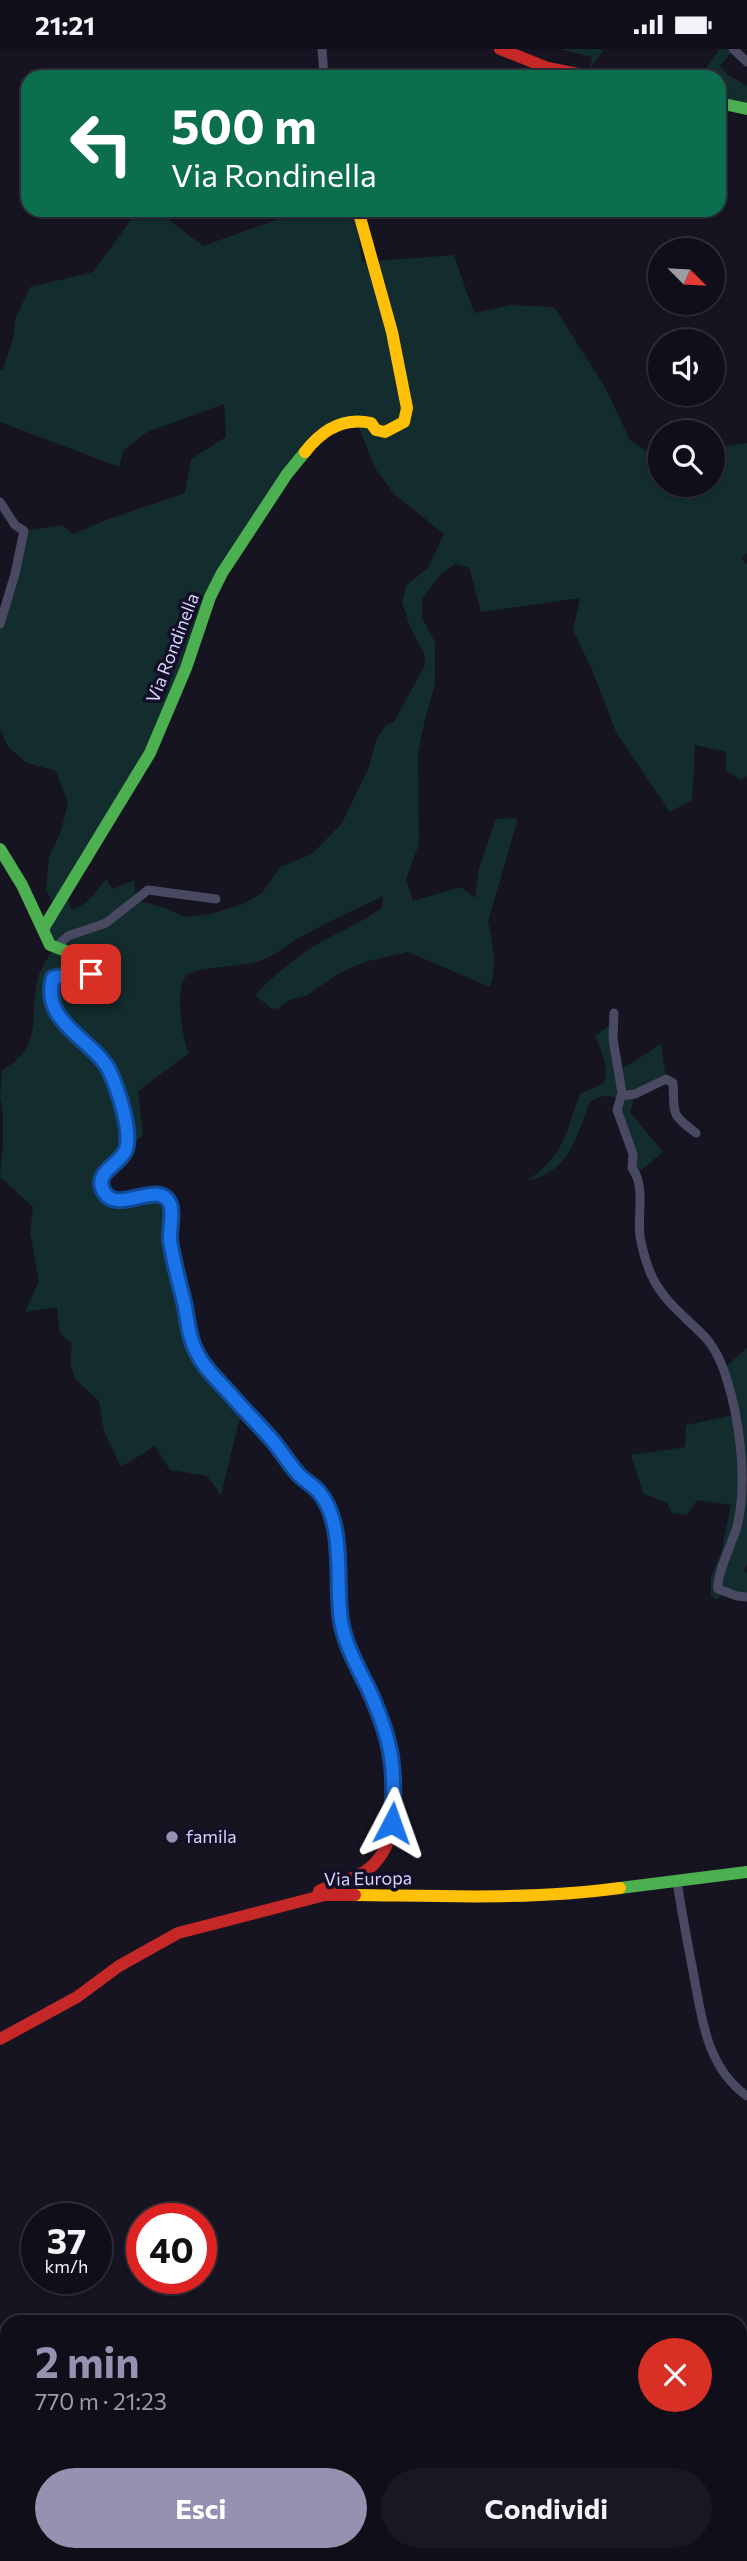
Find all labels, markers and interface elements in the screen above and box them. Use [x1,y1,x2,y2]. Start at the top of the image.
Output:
text: 21:21 [35,9,95,40]
text: 500 m [171,94,317,154]
icon: left [56,98,147,189]
text: Via Rondinella [171,154,377,194]
north arrow [648,238,724,315]
map controls [648,238,725,497]
button: sound [648,329,725,406]
button: search [648,420,725,497]
street label: Via Rondinella [141,590,203,706]
pin [61,944,121,1004]
icon: arrive [72,955,110,993]
position arrow [355,1786,429,1860]
place label: famila [186,1825,237,1847]
marker: famila [164,1829,180,1845]
street label: Via Europa [324,1866,412,1890]
speed limit sign: 40 [126,2203,217,2294]
text: 37 [47,2218,86,2261]
text: km/h [45,2255,88,2277]
text: 2 min [35,2335,140,2387]
button: close [638,2338,712,2412]
text: 770 m · 21:23 [35,2387,167,2415]
button: Esci [35,2468,367,2548]
button: Condividi [381,2468,712,2548]

